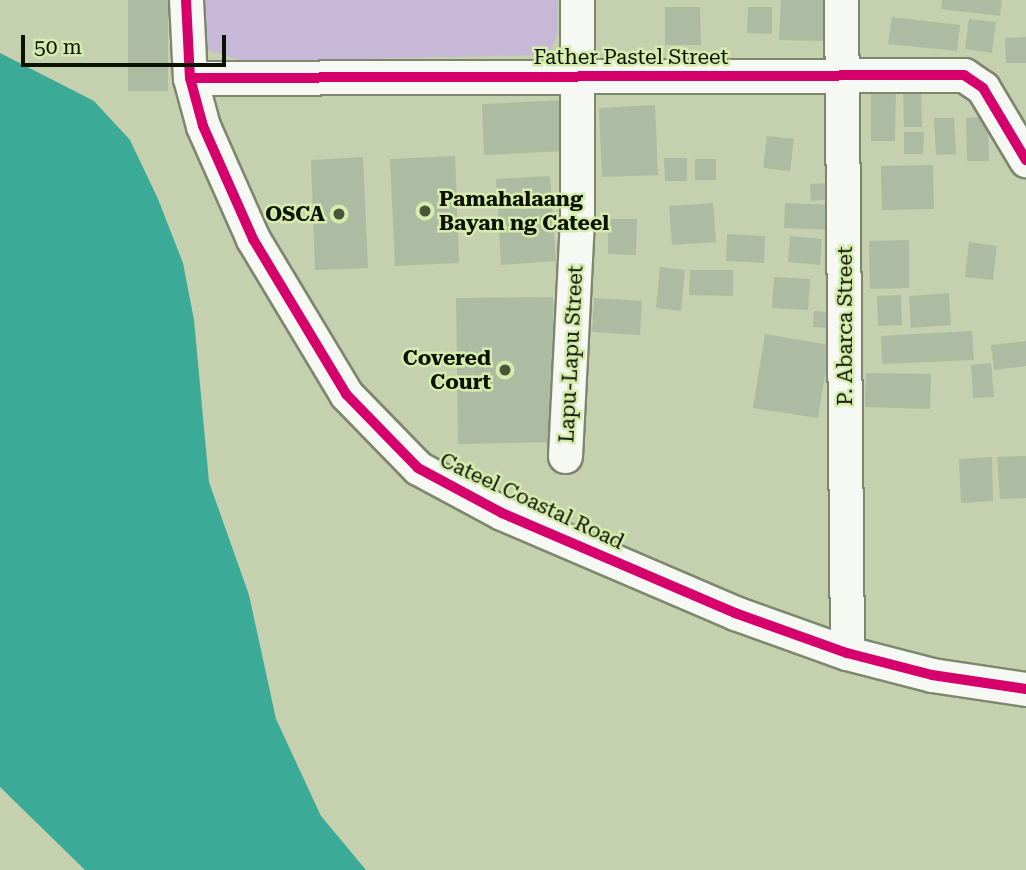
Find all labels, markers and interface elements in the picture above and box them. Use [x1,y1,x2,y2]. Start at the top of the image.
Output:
scale bar [24,21,229,65]
text: 50 m [34,35,82,59]
street label: Father Pastel Street [534,44,728,70]
place label: Pamahalaang Bayan ng Cateel [439,186,609,236]
place label: OSCA [265,201,325,227]
marker: Pamahalaang Bayan ng Cateel [417,203,433,219]
marker: OSCA [331,206,347,222]
street label: P. Abarca Street [832,246,858,406]
street label: Lapu-Lapu Street [554,265,588,443]
place label: Covered Court [403,345,491,395]
marker: Covered Court [497,362,513,378]
street label: Cateel Coastal Road [436,447,628,555]

